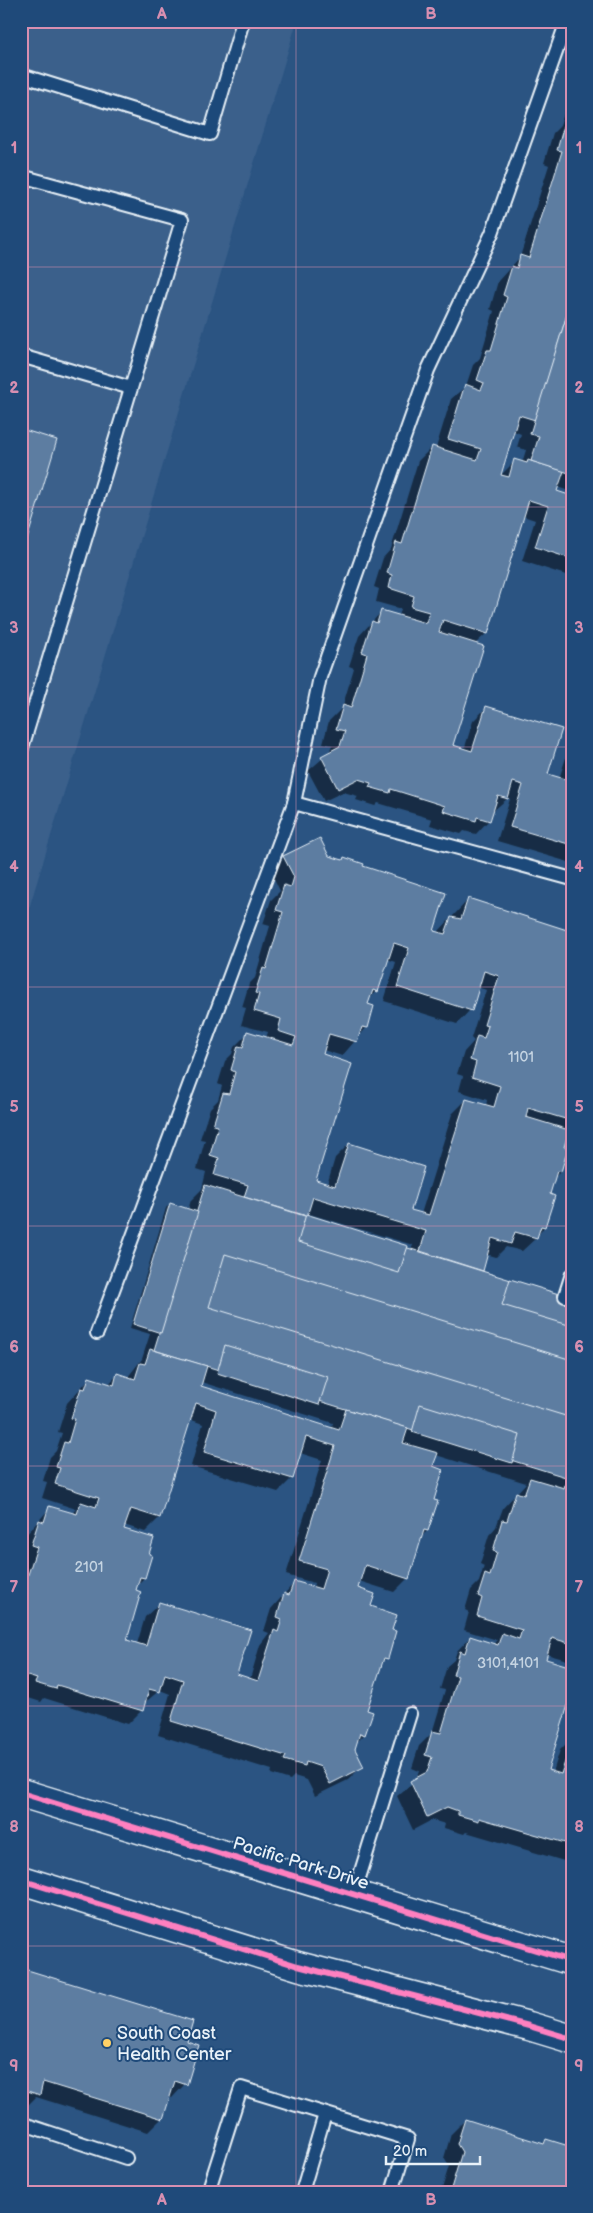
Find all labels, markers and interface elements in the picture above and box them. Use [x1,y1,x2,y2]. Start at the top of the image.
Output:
text: A [156,5,167,24]
text: B [425,5,437,24]
text: 1 [11,139,17,158]
text: 1 [576,139,582,158]
text: 2 [9,379,19,398]
text: 2 [574,379,584,398]
text: 3 [9,619,19,638]
text: 3 [574,619,584,638]
text: 4 [9,858,19,877]
text: 4 [574,858,584,877]
house number: 1101 [508,1048,534,1067]
text: 5 [9,1098,19,1117]
text: 5 [574,1098,584,1117]
text: 6 [9,1338,19,1357]
text: 6 [574,1338,584,1357]
house number: 2101 [74,1558,104,1577]
text: 7 [10,1578,19,1597]
text: 7 [575,1578,584,1597]
house number: 3101,4101 [477,1654,539,1673]
text: 8 [9,1818,19,1837]
text: 8 [574,1818,584,1837]
street label: Pacific Park Drive [230,1833,372,1894]
place label: South Coast Health Center [117,2023,232,2065]
marker: South Coast Health Center [101,2037,113,2049]
text: 9 [9,2057,19,2076]
text: 9 [574,2057,584,2076]
scale bar [386,2133,479,2165]
text: 20 m [393,2142,427,2161]
text: A [156,2191,167,2210]
text: B [425,2191,437,2210]

